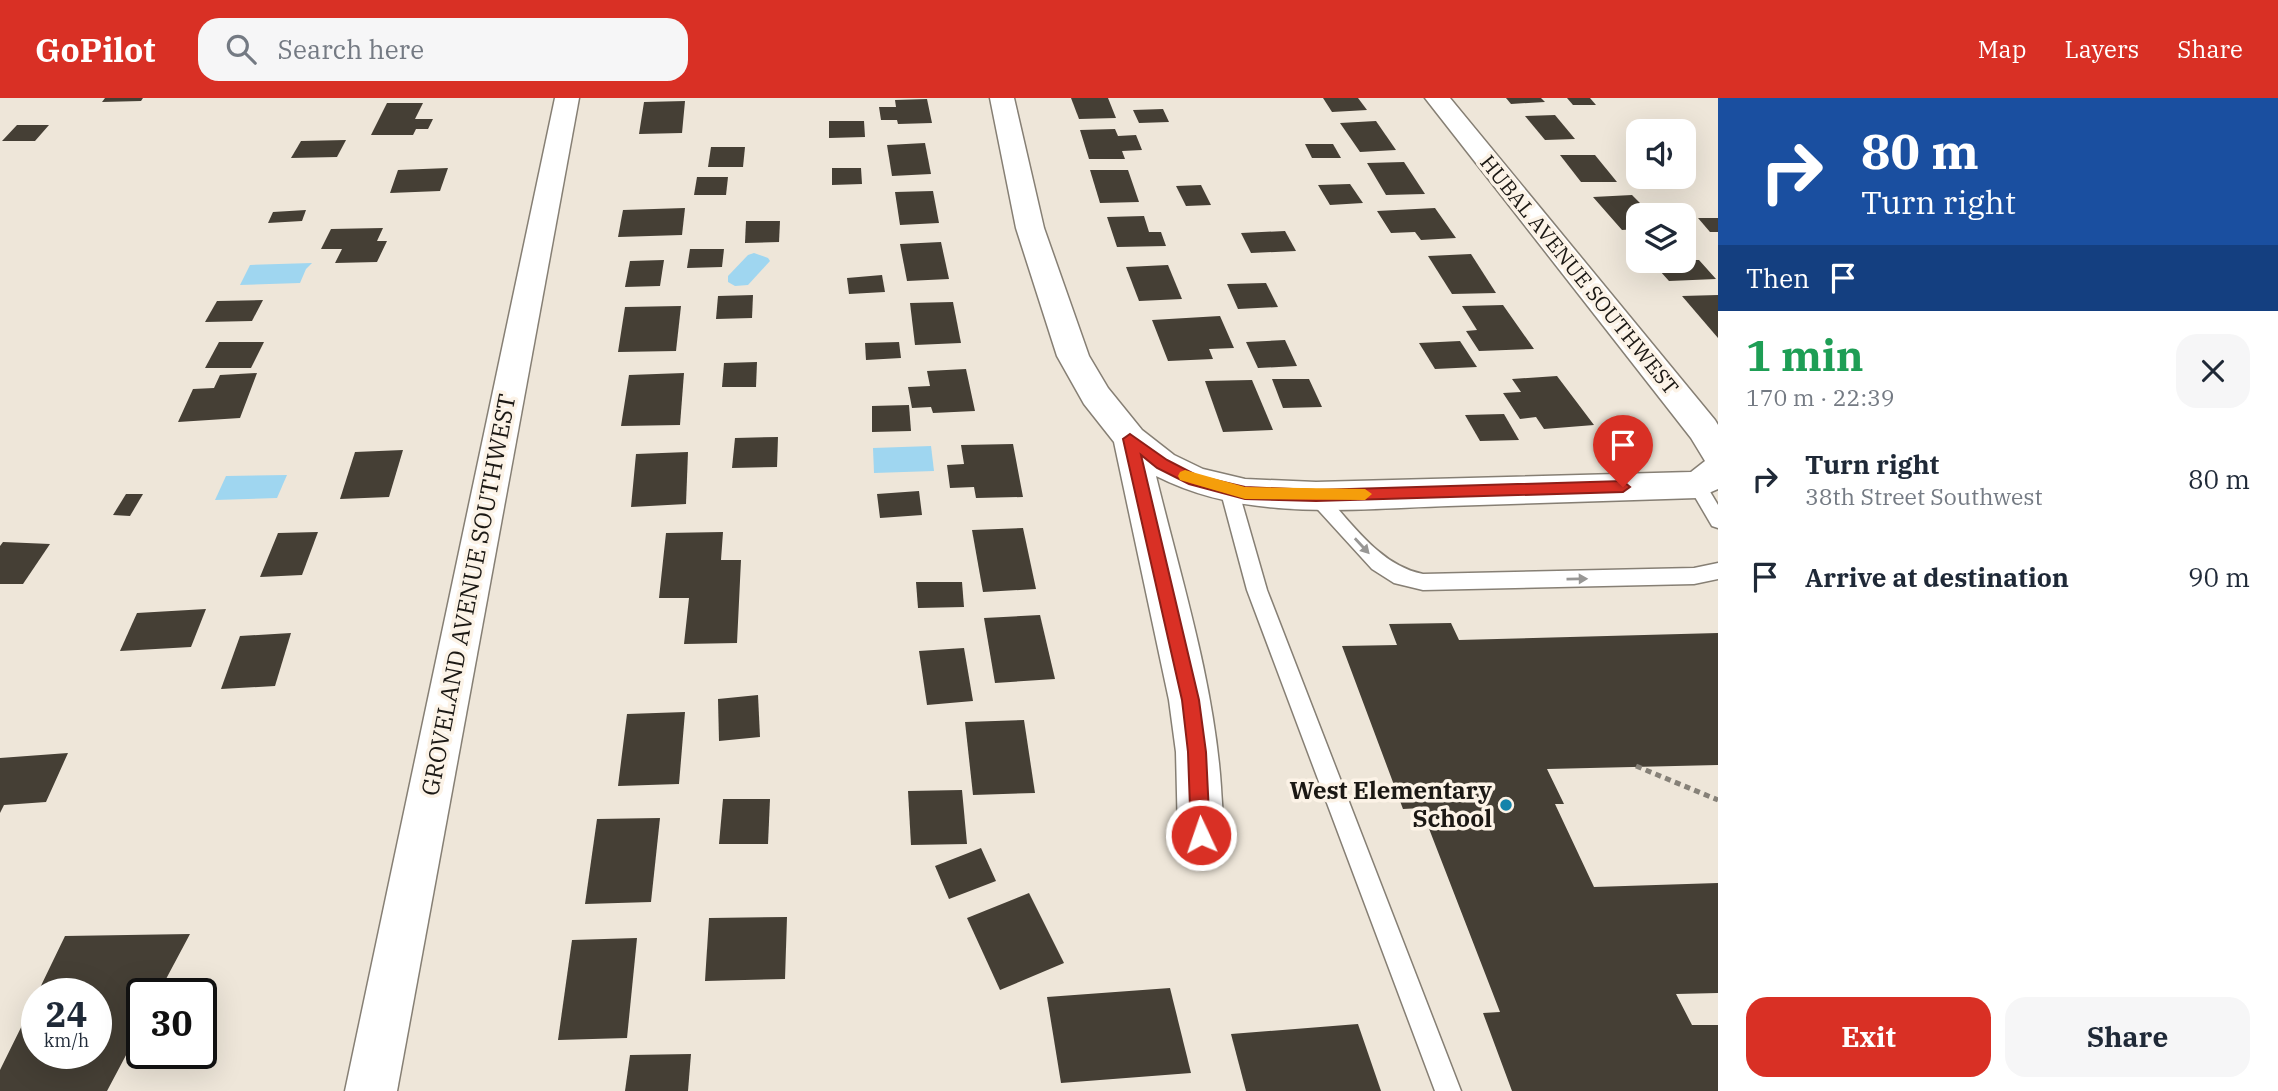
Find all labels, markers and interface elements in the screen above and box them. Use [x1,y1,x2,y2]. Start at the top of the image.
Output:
search box [198,18,688,81]
text: GoPilot [35,28,156,71]
icon: search [222,30,260,68]
text: Search here [278,32,424,66]
text: Map [1978,33,2026,65]
text: Layers [2064,33,2139,65]
text: Share [2177,33,2243,65]
map controls [1626,119,1696,273]
button: sound [1626,119,1696,189]
text: 80 m [1861,119,1979,182]
icon: right [1746,126,1837,217]
street label: HUBAL AVENUE SOUTHWEST [1474,149,1685,400]
text: Turn right [1861,181,2016,223]
button: layers [1626,203,1696,273]
icon: arrive [1824,259,1862,297]
text: Then [1746,261,1810,295]
text: 1 min [1746,328,1864,383]
button: close [2176,334,2250,408]
text: 170 m · 22:39 [1746,382,1895,412]
street label: GROVELAND AVENUE SOUTHWEST [413,391,523,798]
pin [1593,415,1653,487]
icon: arrive [1604,426,1642,464]
text: Turn right [1805,447,1939,481]
icon: right [1746,460,1784,498]
text: 80 m [2188,462,2250,496]
text: 38th Street Southwest [1805,481,2043,511]
one-way arrow [1353,537,1369,554]
icon: arrive [1746,558,1784,596]
text: Arrive at destination [1805,560,2069,594]
text: 90 m [2188,560,2250,594]
one-way arrow [1566,573,1588,584]
place label: West Elementary School [1289,774,1492,834]
marker: West Elementary School [1498,797,1514,813]
position arrow [1164,798,1238,872]
speed limit sign: 30 [126,978,217,1069]
text: 24 [45,991,88,1037]
button: Exit [1746,997,1991,1077]
button: Share [2005,997,2250,1077]
text: km/h [44,1029,89,1052]

